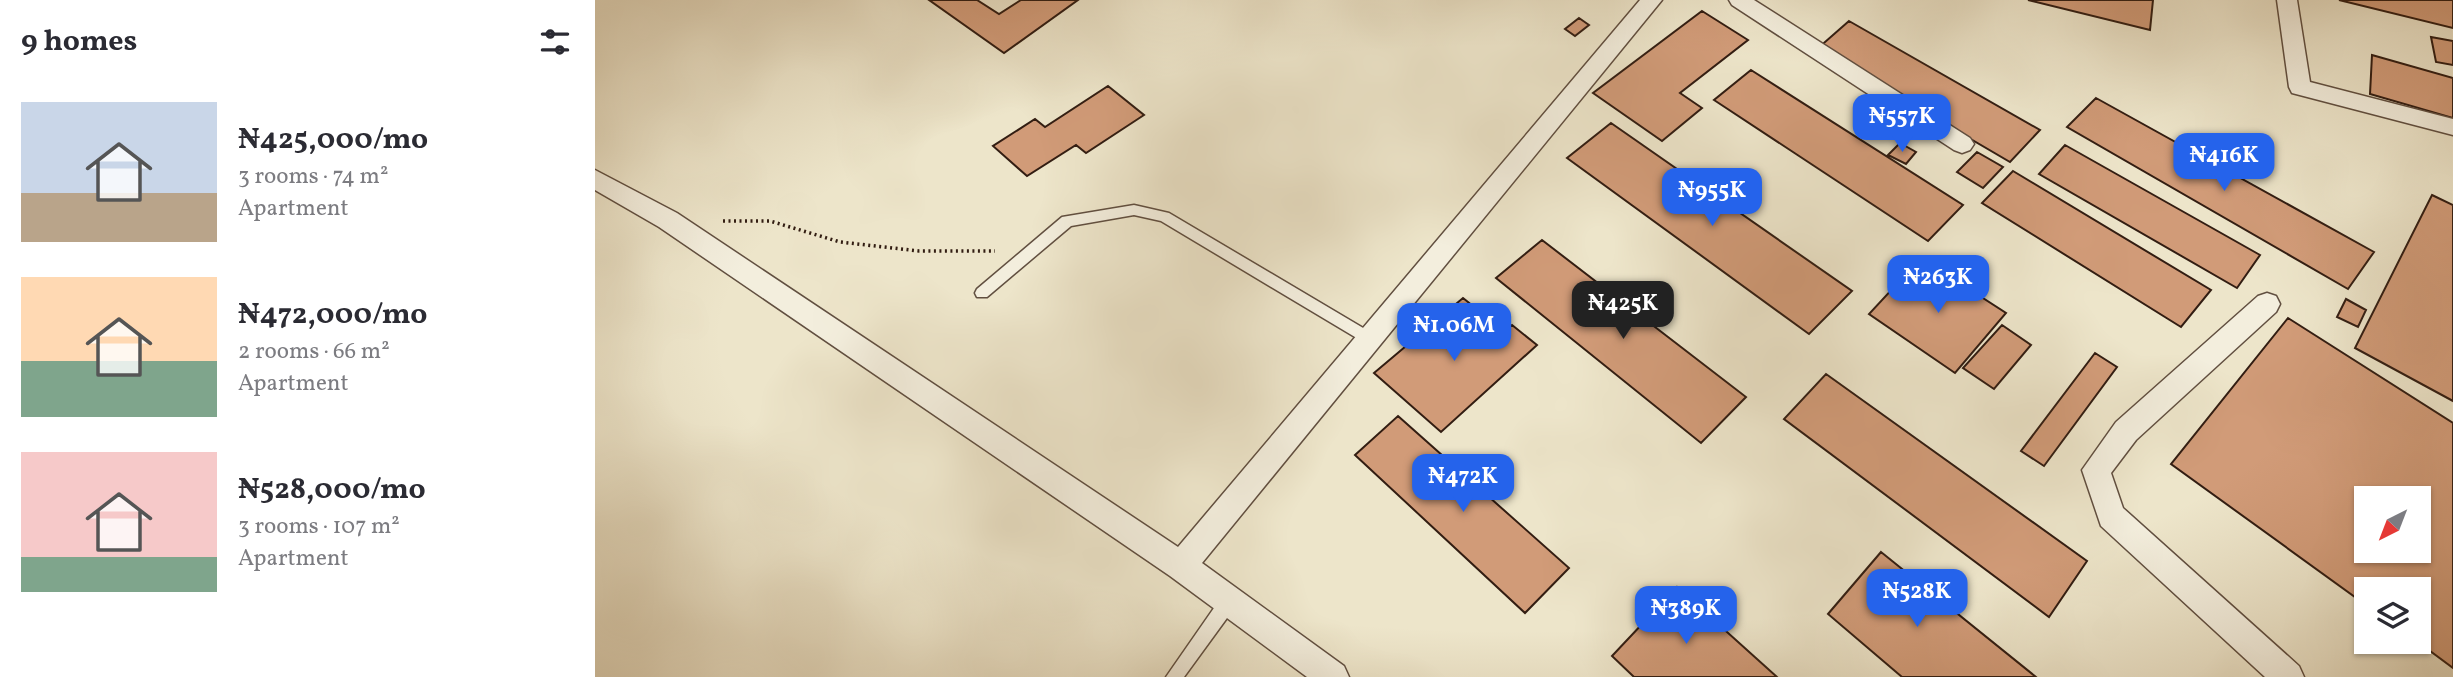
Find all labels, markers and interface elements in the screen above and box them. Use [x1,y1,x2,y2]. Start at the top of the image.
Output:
text: 9 homes [21,21,137,63]
icon: filters [536,23,574,61]
pin: ₦557K [1853,94,1951,154]
text: ₦557K [1869,101,1935,133]
text: ₦425,000/mo [238,119,428,161]
icon: home [77,130,161,214]
pin: ₦416K [2175,134,2273,193]
text: ₦416K [2189,140,2259,172]
text: 3 rooms · 74 m² [238,161,388,193]
pin: ₦955K [1663,168,1761,228]
text: ₦955K [1678,175,1746,207]
text: Apartment [238,193,349,225]
pin: ₦263K [1889,256,1987,315]
text: ₦263K [1903,262,1973,294]
pin: ₦425K [1574,282,1672,341]
text: ₦425K [1588,288,1658,320]
text: ₦472,000/mo [238,294,427,336]
pin: ₦1.06M [1397,304,1511,363]
icon: home [77,305,161,389]
text: ₦1.06M [1413,310,1495,342]
text: 2 rooms · 66 m² [238,336,390,368]
text: Apartment [238,368,349,400]
pin: ₦472K [1414,454,1512,514]
text: ₦472K [1428,461,1498,493]
text: ₦528,000/mo [238,469,426,511]
icon: home [77,480,161,564]
north arrow [2354,486,2431,564]
map controls [2354,486,2431,654]
text: 3 rooms · 107 m² [238,511,400,543]
text: Apartment [238,543,349,575]
pin: ₦528K [1868,570,1966,629]
text: ₦528K [1883,576,1951,608]
button: layers [2354,577,2431,654]
pin: ₦389K [1637,586,1735,646]
text: ₦389K [1651,593,1721,625]

